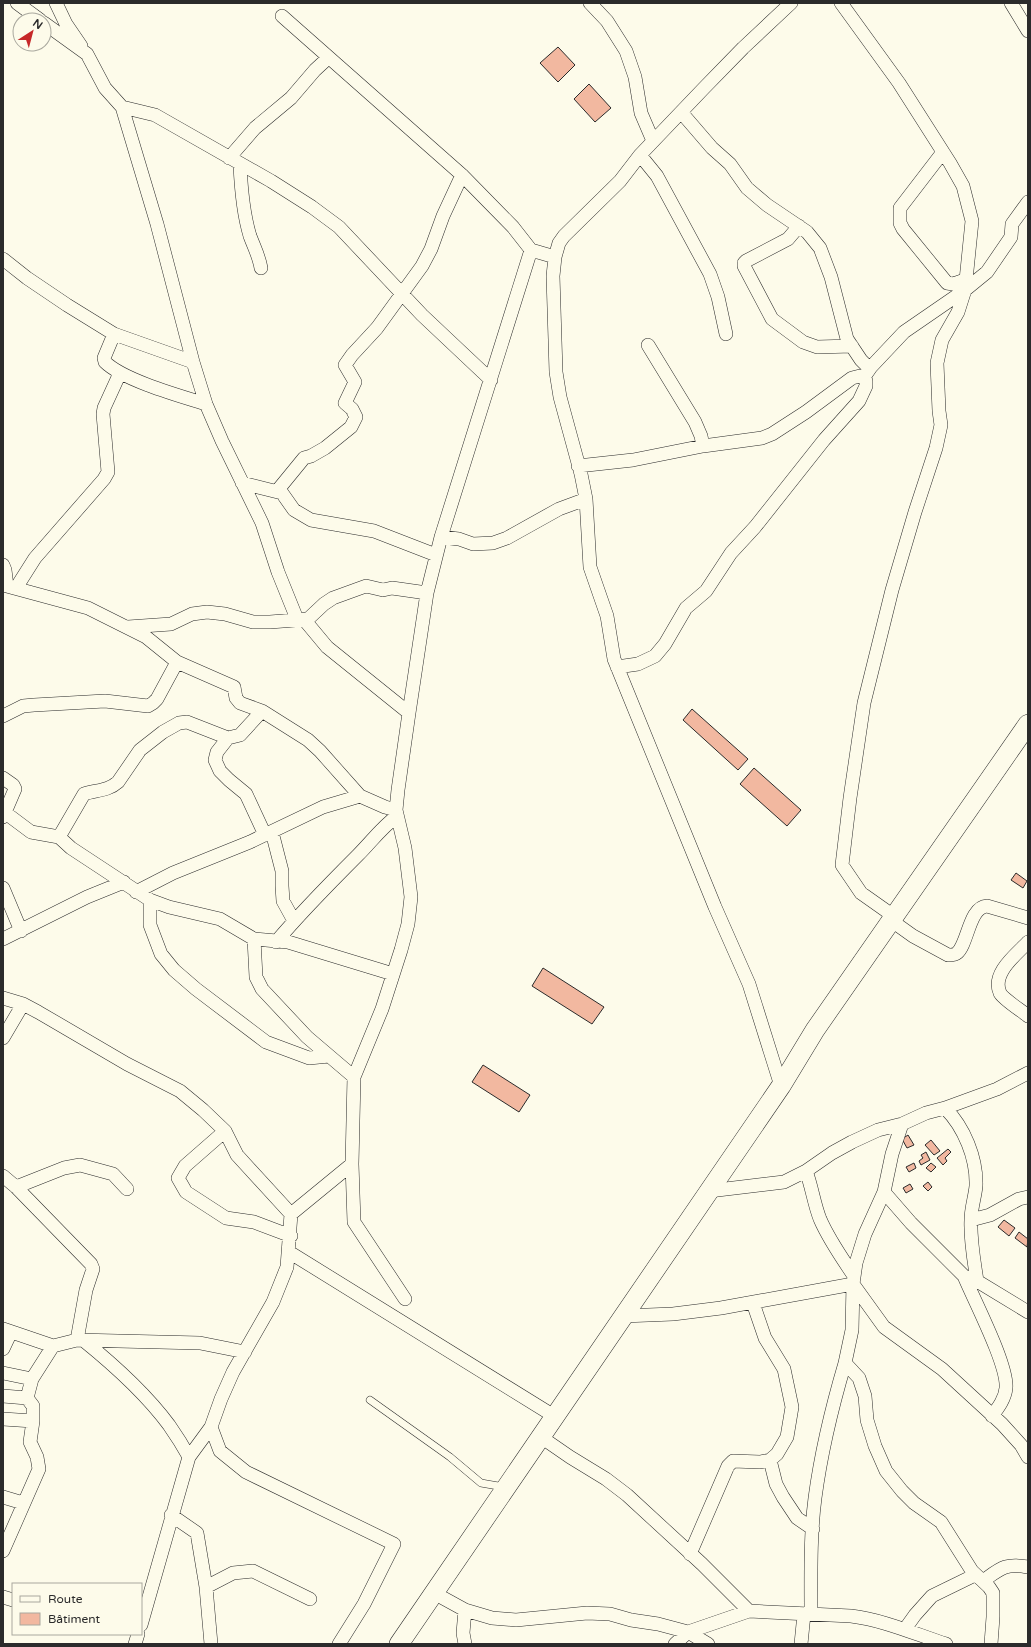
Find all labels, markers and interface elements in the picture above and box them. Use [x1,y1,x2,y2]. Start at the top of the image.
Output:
north arrow [12,12,52,52]
text: N [30,16,45,32]
legend [12,1583,142,1635]
text: Route [48,1592,83,1606]
text: Bâtiment [48,1612,100,1626]

